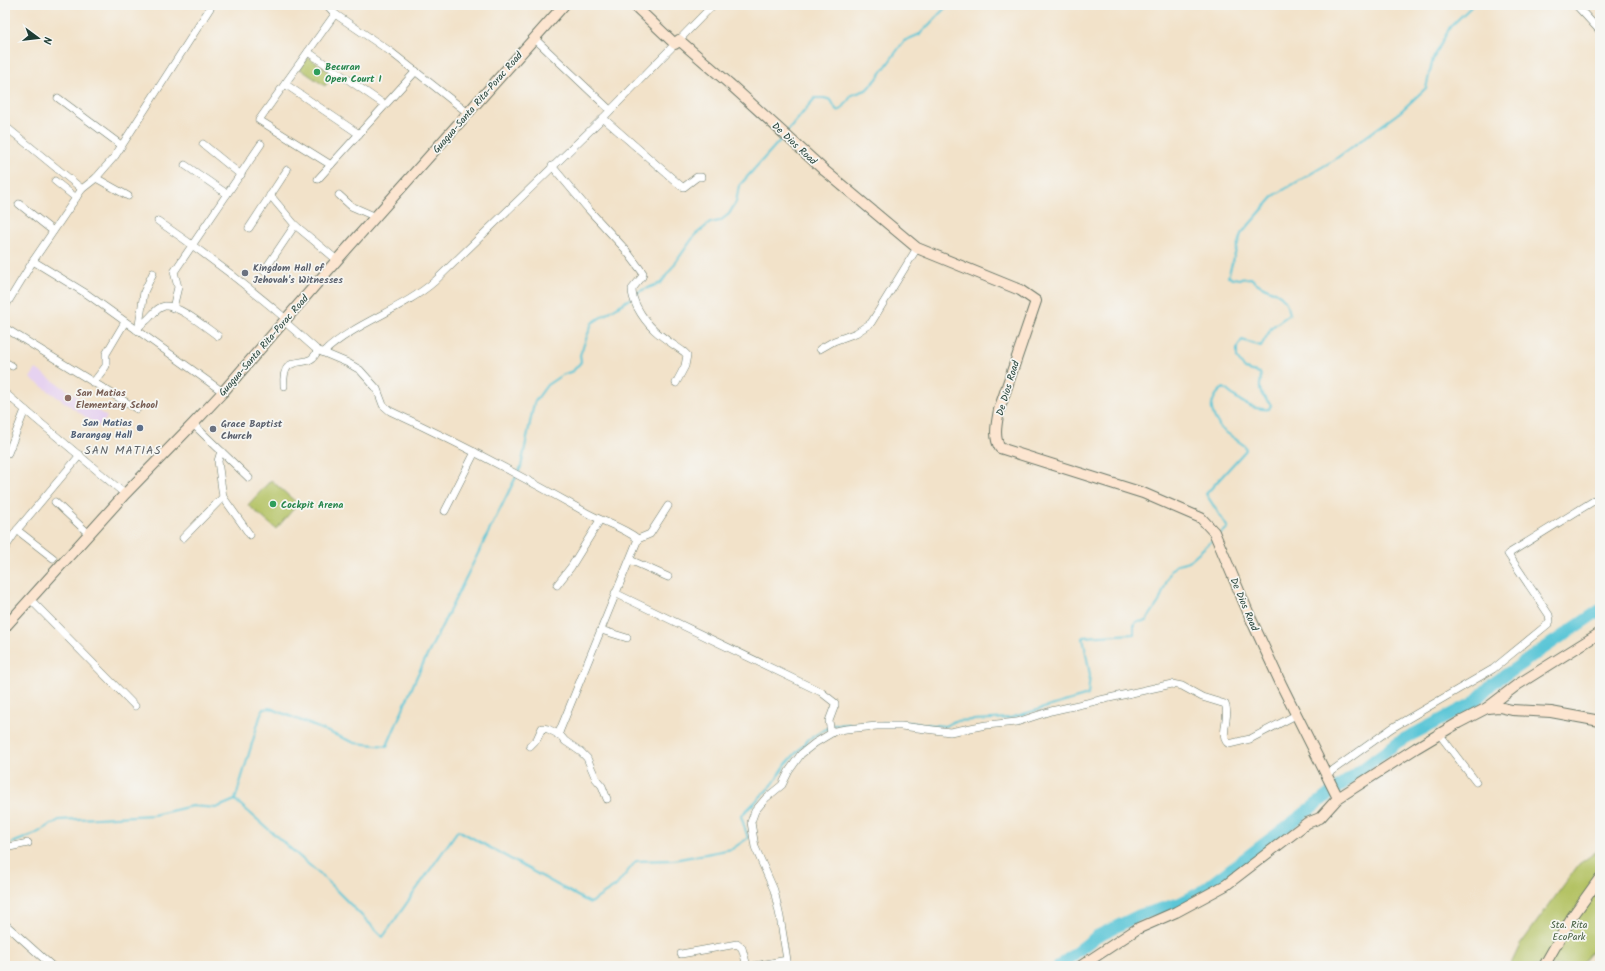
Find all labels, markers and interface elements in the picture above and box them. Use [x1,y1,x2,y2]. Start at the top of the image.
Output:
north arrow [18,18,58,58]
text: N [37,35,56,46]
street label: Guagua-Santa Rita-Porac Road [429,48,527,157]
place label: Becuran Open Court I [325,59,382,87]
marker: Becuran Open Court I [312,67,322,77]
street label: De Dios Road [768,119,821,170]
place label: Kingdom Hall of Jehovah's Witnesses [253,260,343,288]
marker: Kingdom Hall of Jehovah's Witnesses [240,268,250,278]
street label: Guagua-Santa Rita-Porac Road [215,291,313,400]
street label: De Dios Road [992,358,1024,418]
place label: San Matias Elementary School [76,385,158,413]
marker: San Matias Elementary School [63,393,73,403]
place label: San Matias Barangay Hall [71,415,132,443]
place label: Grace Baptist Church [221,416,283,444]
marker: San Matias Barangay Hall [135,423,145,433]
marker: Grace Baptist Church [208,424,218,434]
district label: SAN MATIAS [84,441,162,460]
place label: Cockpit Arena [281,497,343,513]
marker: Cockpit Arena [268,499,278,509]
street label: De Dios Road [1226,575,1263,635]
park label: Sta. Rita EcoPark [1550,917,1588,945]

